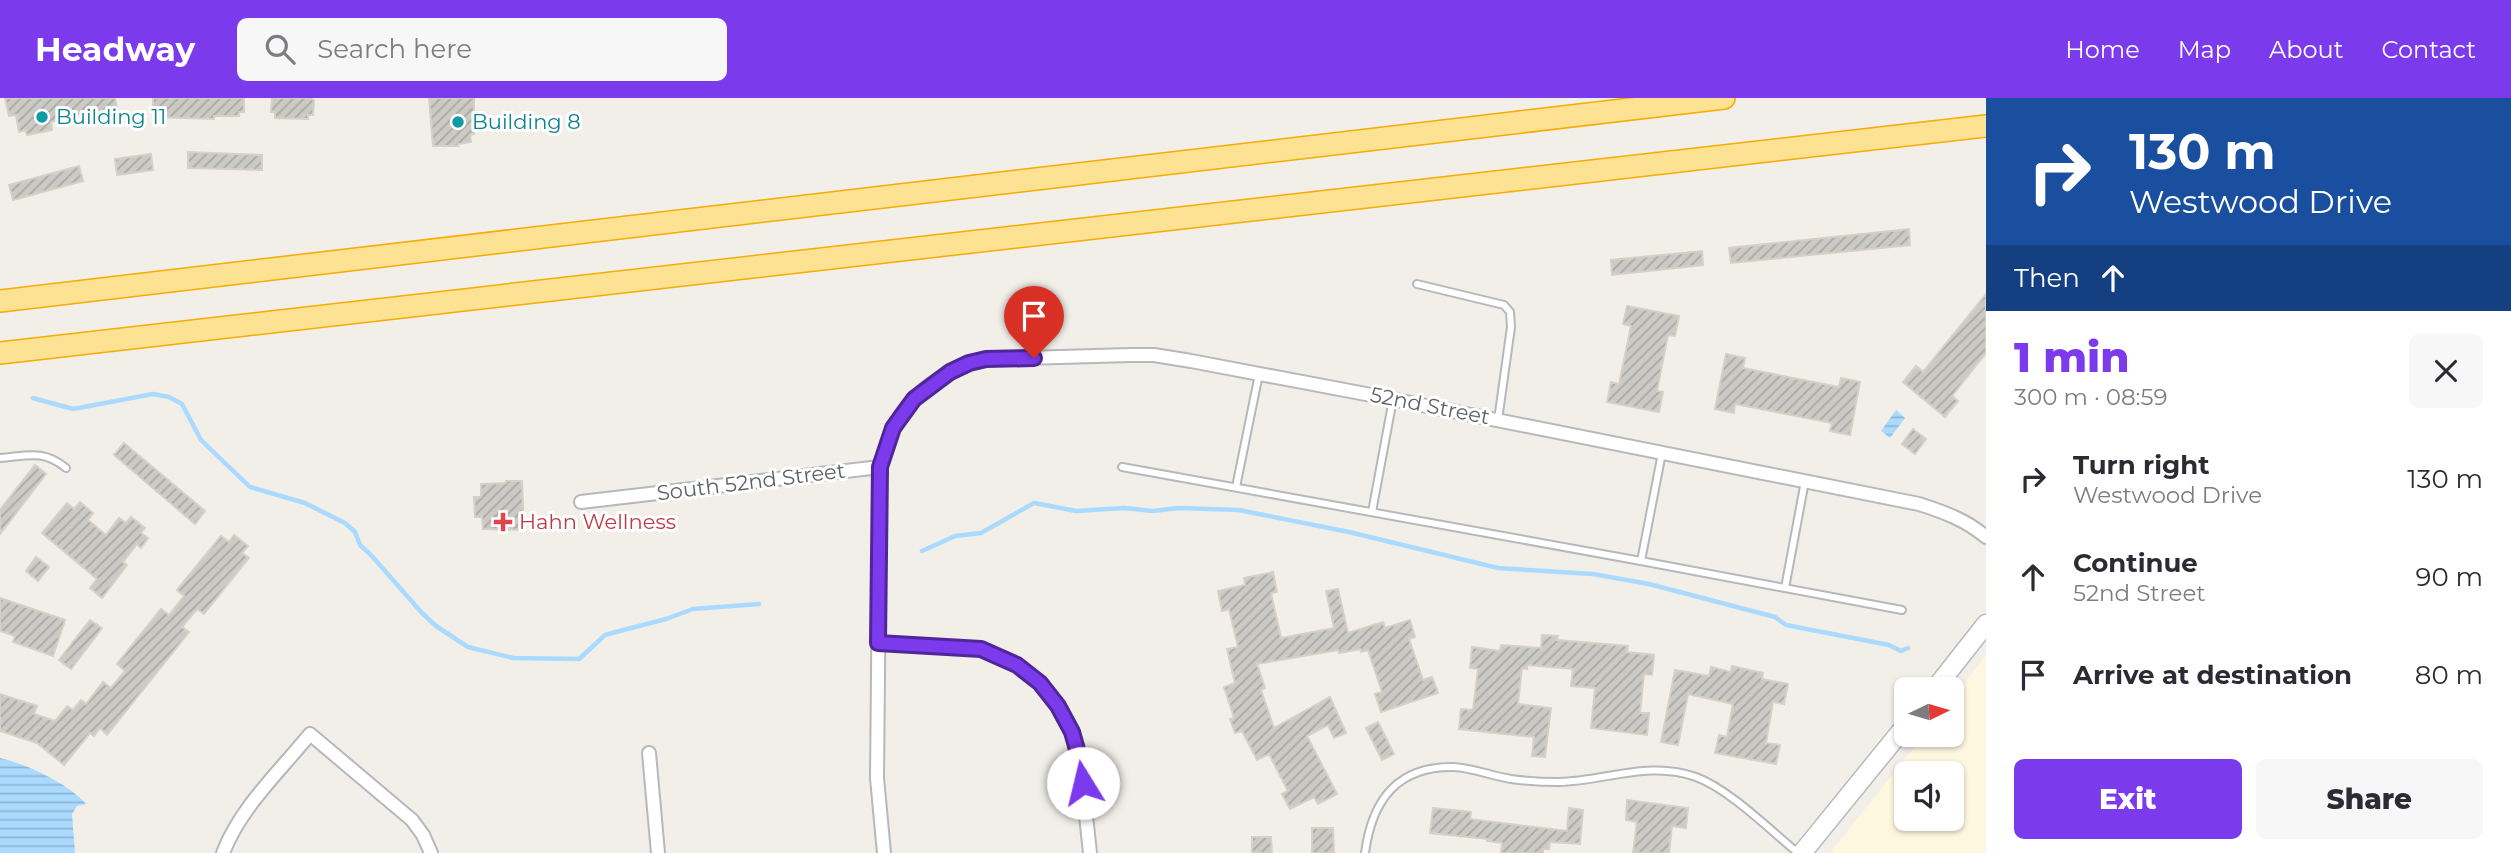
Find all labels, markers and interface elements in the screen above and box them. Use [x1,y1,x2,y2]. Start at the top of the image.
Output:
search box [237,18,727,81]
text: Headway [35,29,195,69]
icon: search [261,30,299,68]
text: Search here [317,33,472,65]
text: Home [2065,35,2140,64]
text: Map [2178,35,2231,64]
text: About [2269,35,2343,64]
text: Contact [2381,35,2476,64]
place label: Building 11 [56,104,166,129]
marker: Building 11 [34,109,50,125]
place label: Building 8 [472,109,581,134]
marker: Building 8 [450,114,466,130]
text: 130 m [2129,122,2276,181]
icon: right [2014,126,2105,217]
text: Westwood Drive [2129,182,2392,221]
icon: ahead [2094,259,2132,297]
text: Then [2014,262,2080,294]
pin [1004,286,1064,358]
icon: arrive [1015,297,1053,335]
text: 1 min [2014,331,2130,383]
button: close [2409,334,2483,408]
street label: 52nd Street [1368,382,1492,429]
text: 300 m · 08:59 [2014,383,2168,411]
text: Turn right [2073,449,2209,481]
street label: South 52nd Street [655,458,847,505]
icon: right [2014,460,2052,498]
text: 130 m [2407,463,2483,495]
text: Westwood Drive [2073,481,2262,509]
place label: Hahn Wellness [519,509,676,534]
marker: Hahn Wellness [493,512,513,532]
text: Continue [2073,547,2198,579]
icon: ahead [2014,558,2052,596]
text: 90 m [2416,561,2483,593]
text: 52nd Street [2073,579,2206,607]
icon: arrive [2014,656,2052,694]
text: Arrive at destination [2073,659,2352,691]
text: 80 m [2415,659,2483,691]
north arrow [1894,677,1964,747]
map controls [1894,677,1964,831]
position arrow [1046,746,1120,820]
button: Exit [2014,759,2242,839]
button: Share [2256,759,2483,839]
button: sound [1894,761,1964,831]

